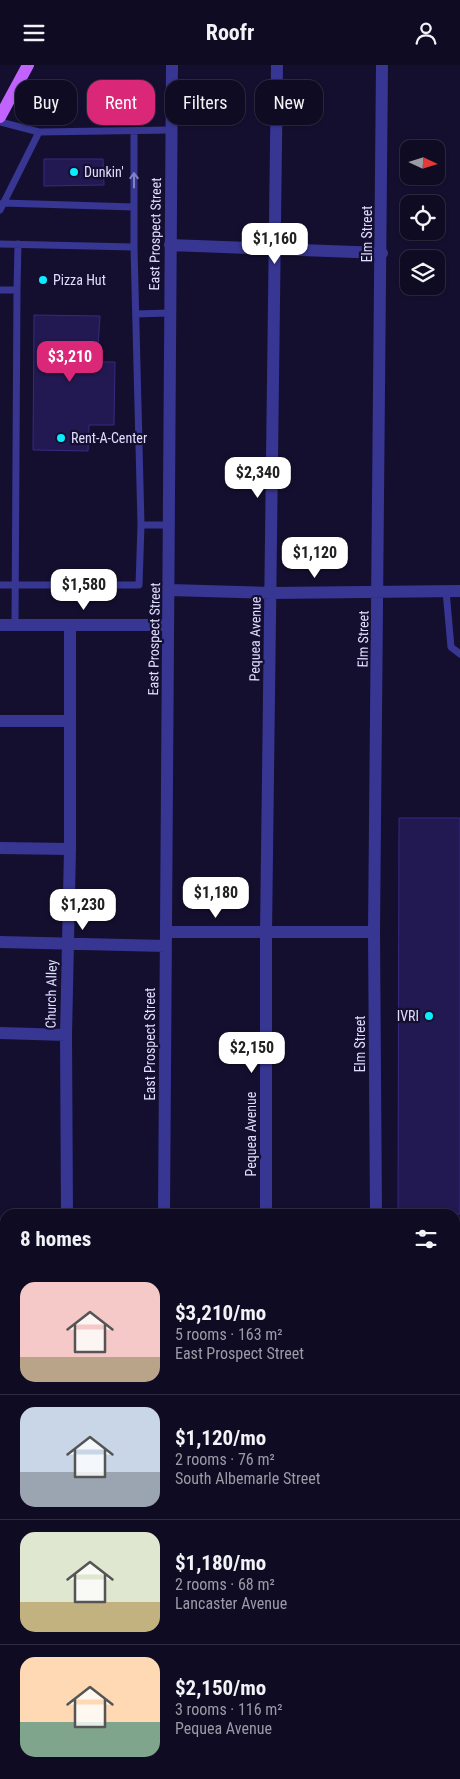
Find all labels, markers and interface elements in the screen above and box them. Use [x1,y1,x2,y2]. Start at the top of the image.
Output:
icon: menu [20,19,48,47]
icon: person [412,19,440,47]
text: Roofr [206,20,254,45]
chip: Buy [15,80,77,125]
chip: Rent [87,80,155,125]
chip: Filters [165,80,245,125]
chip: New [255,80,323,125]
north arrow [400,140,445,185]
map controls [400,140,445,295]
place label: Dunkin' [84,164,124,180]
marker: Dunkin' [68,166,80,178]
one-way arrow [129,173,139,189]
street label: East Prospect Street [146,177,164,291]
button: locate [400,195,445,240]
street label: Elm Street [359,206,375,262]
pin: $1,160 [234,223,316,265]
text: $1,160 [253,229,297,248]
button: layers [400,250,445,295]
place label: Pizza Hut [53,272,106,288]
marker: Pizza Hut [37,274,49,286]
pin: $3,210 [29,341,111,383]
text: $3,210 [48,347,92,366]
place label: Rent-A-Center [71,430,147,446]
marker: Rent-A-Center [55,432,67,444]
pin: $2,340 [217,457,299,499]
text: $2,340 [236,463,280,482]
pin: $1,120 [274,537,356,579]
text: $1,120 [293,543,337,562]
pin: $1,580 [43,569,125,611]
text: $1,580 [62,575,106,594]
street label: East Prospect Street [145,582,163,696]
street label: Pequea Avenue [246,596,264,682]
street label: Elm Street [355,610,371,668]
pin: $1,180 [175,877,257,919]
text: $1,180 [194,883,238,902]
pin: $1,230 [42,889,124,931]
text: $1,230 [61,895,105,914]
street label: Church Alley [42,959,60,1029]
street label: East Prospect Street [142,988,158,1100]
place label: IVRI [397,1008,419,1024]
marker: IVRI [423,1010,435,1022]
street label: Elm Street [352,1016,368,1072]
pin: $2,150 [211,1031,293,1074]
text: $2,150 [230,1038,274,1057]
street label: Pequea Avenue [243,1091,259,1176]
icon: filters [412,1225,440,1253]
text: 8 homes [20,1227,91,1251]
text: $3,210/mo [175,1301,266,1325]
icon: home [60,1302,120,1362]
text: 5 rooms · 163 m² [175,1325,283,1344]
text: East Prospect Street [175,1344,304,1363]
text: $1,120/mo [175,1426,266,1450]
icon: home [60,1427,120,1487]
text: 2 rooms · 76 m² [175,1450,275,1469]
text: South Albemarle Street [175,1469,320,1488]
text: $1,180/mo [175,1551,266,1575]
icon: home [60,1552,120,1612]
text: 2 rooms · 68 m² [175,1575,275,1594]
text: Lancaster Avenue [175,1594,287,1613]
text: $2,150/mo [175,1676,266,1700]
icon: home [60,1677,120,1737]
text: 3 rooms · 116 m² [175,1700,283,1719]
text: Pequea Avenue [175,1719,272,1738]

